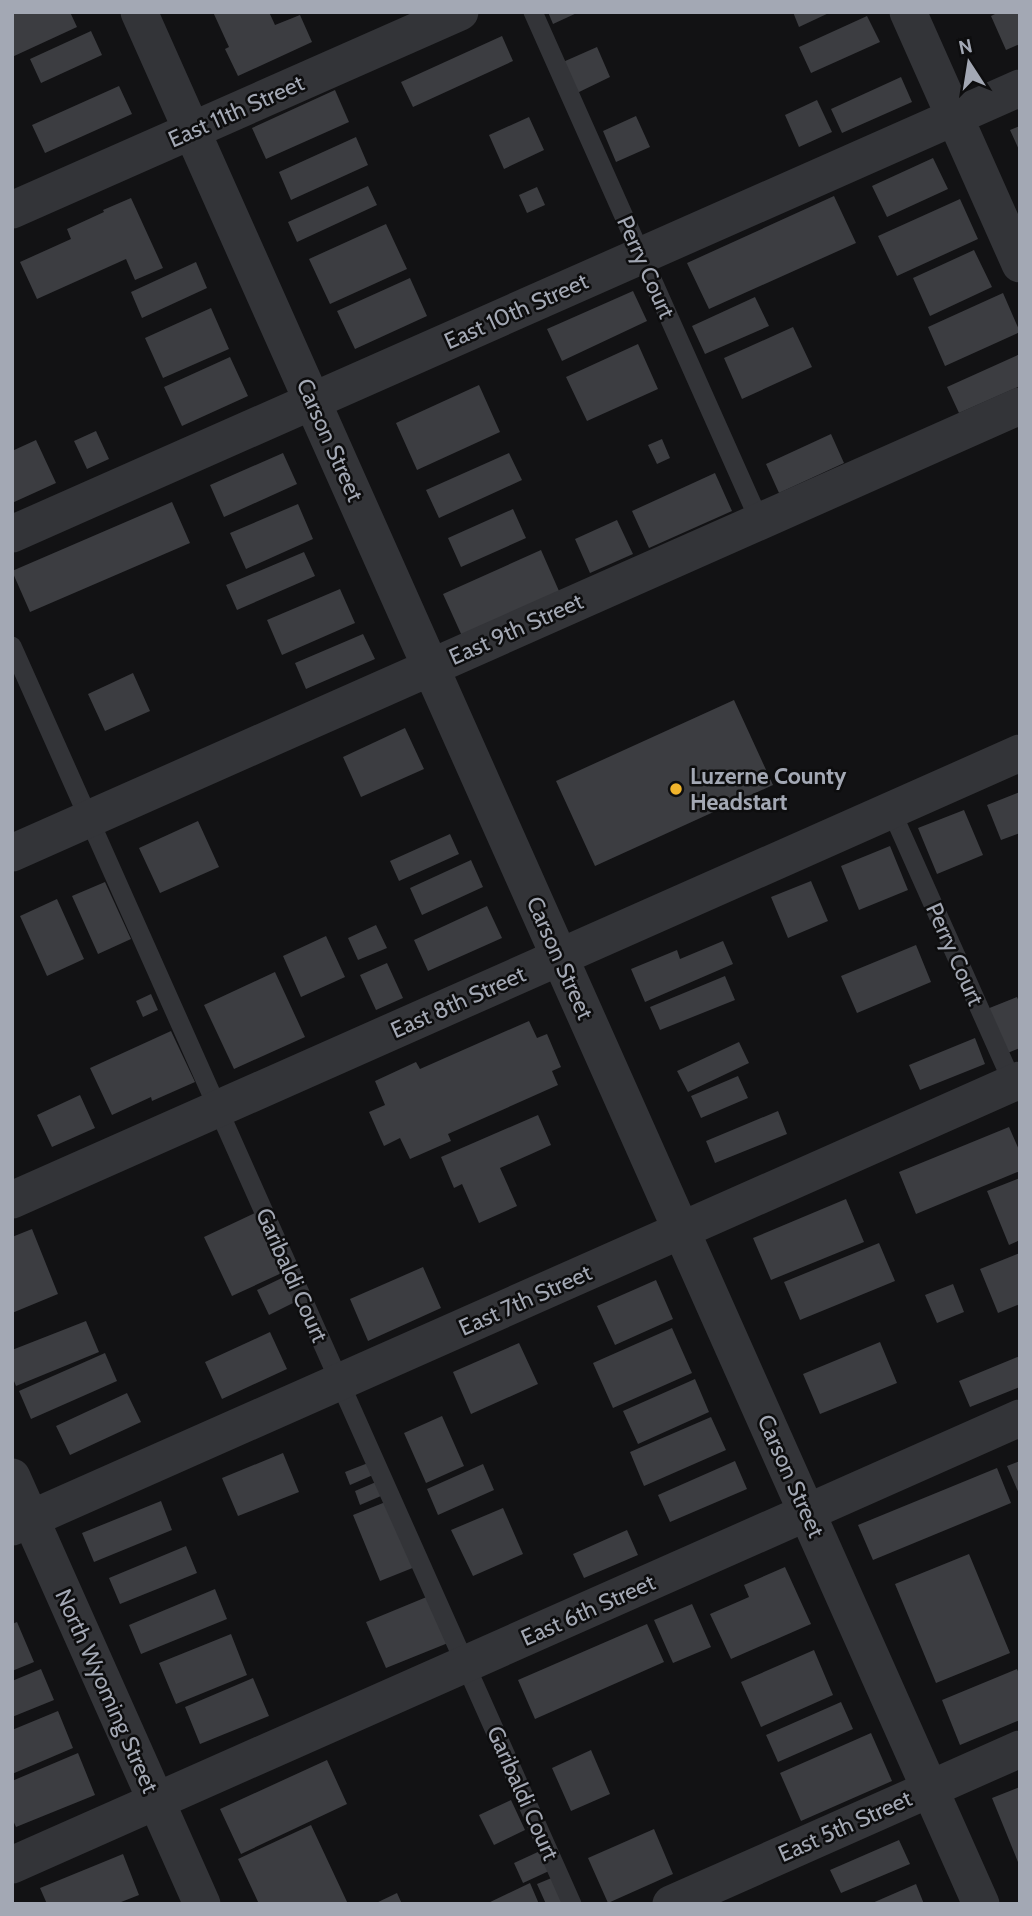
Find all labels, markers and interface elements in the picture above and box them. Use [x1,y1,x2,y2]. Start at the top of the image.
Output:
north arrow [934,28,1004,98]
text: N [957,34,975,60]
street label: East 11th Street [164,68,308,153]
street label: Perry Court [611,211,681,323]
street label: East 10th Street [440,267,592,355]
street label: Carson Street [290,374,370,506]
street label: East 9th Street [445,587,588,671]
place label: Luzerne County Headstart [690,762,847,816]
marker: Luzerne County Headstart [668,781,684,797]
street label: Carson Street [520,892,600,1024]
street label: Perry Court [920,898,990,1010]
street label: East 8th Street [386,960,530,1044]
street label: Garibaldi Court [250,1203,334,1347]
street label: East 7th Street [454,1258,596,1342]
street label: Carson Street [751,1410,831,1542]
street label: East 6th Street [517,1568,660,1652]
street label: North Wyoming Street [49,1585,165,1798]
street label: Garibaldi Court [481,1721,565,1865]
street label: East 5th Street [774,1784,916,1868]

